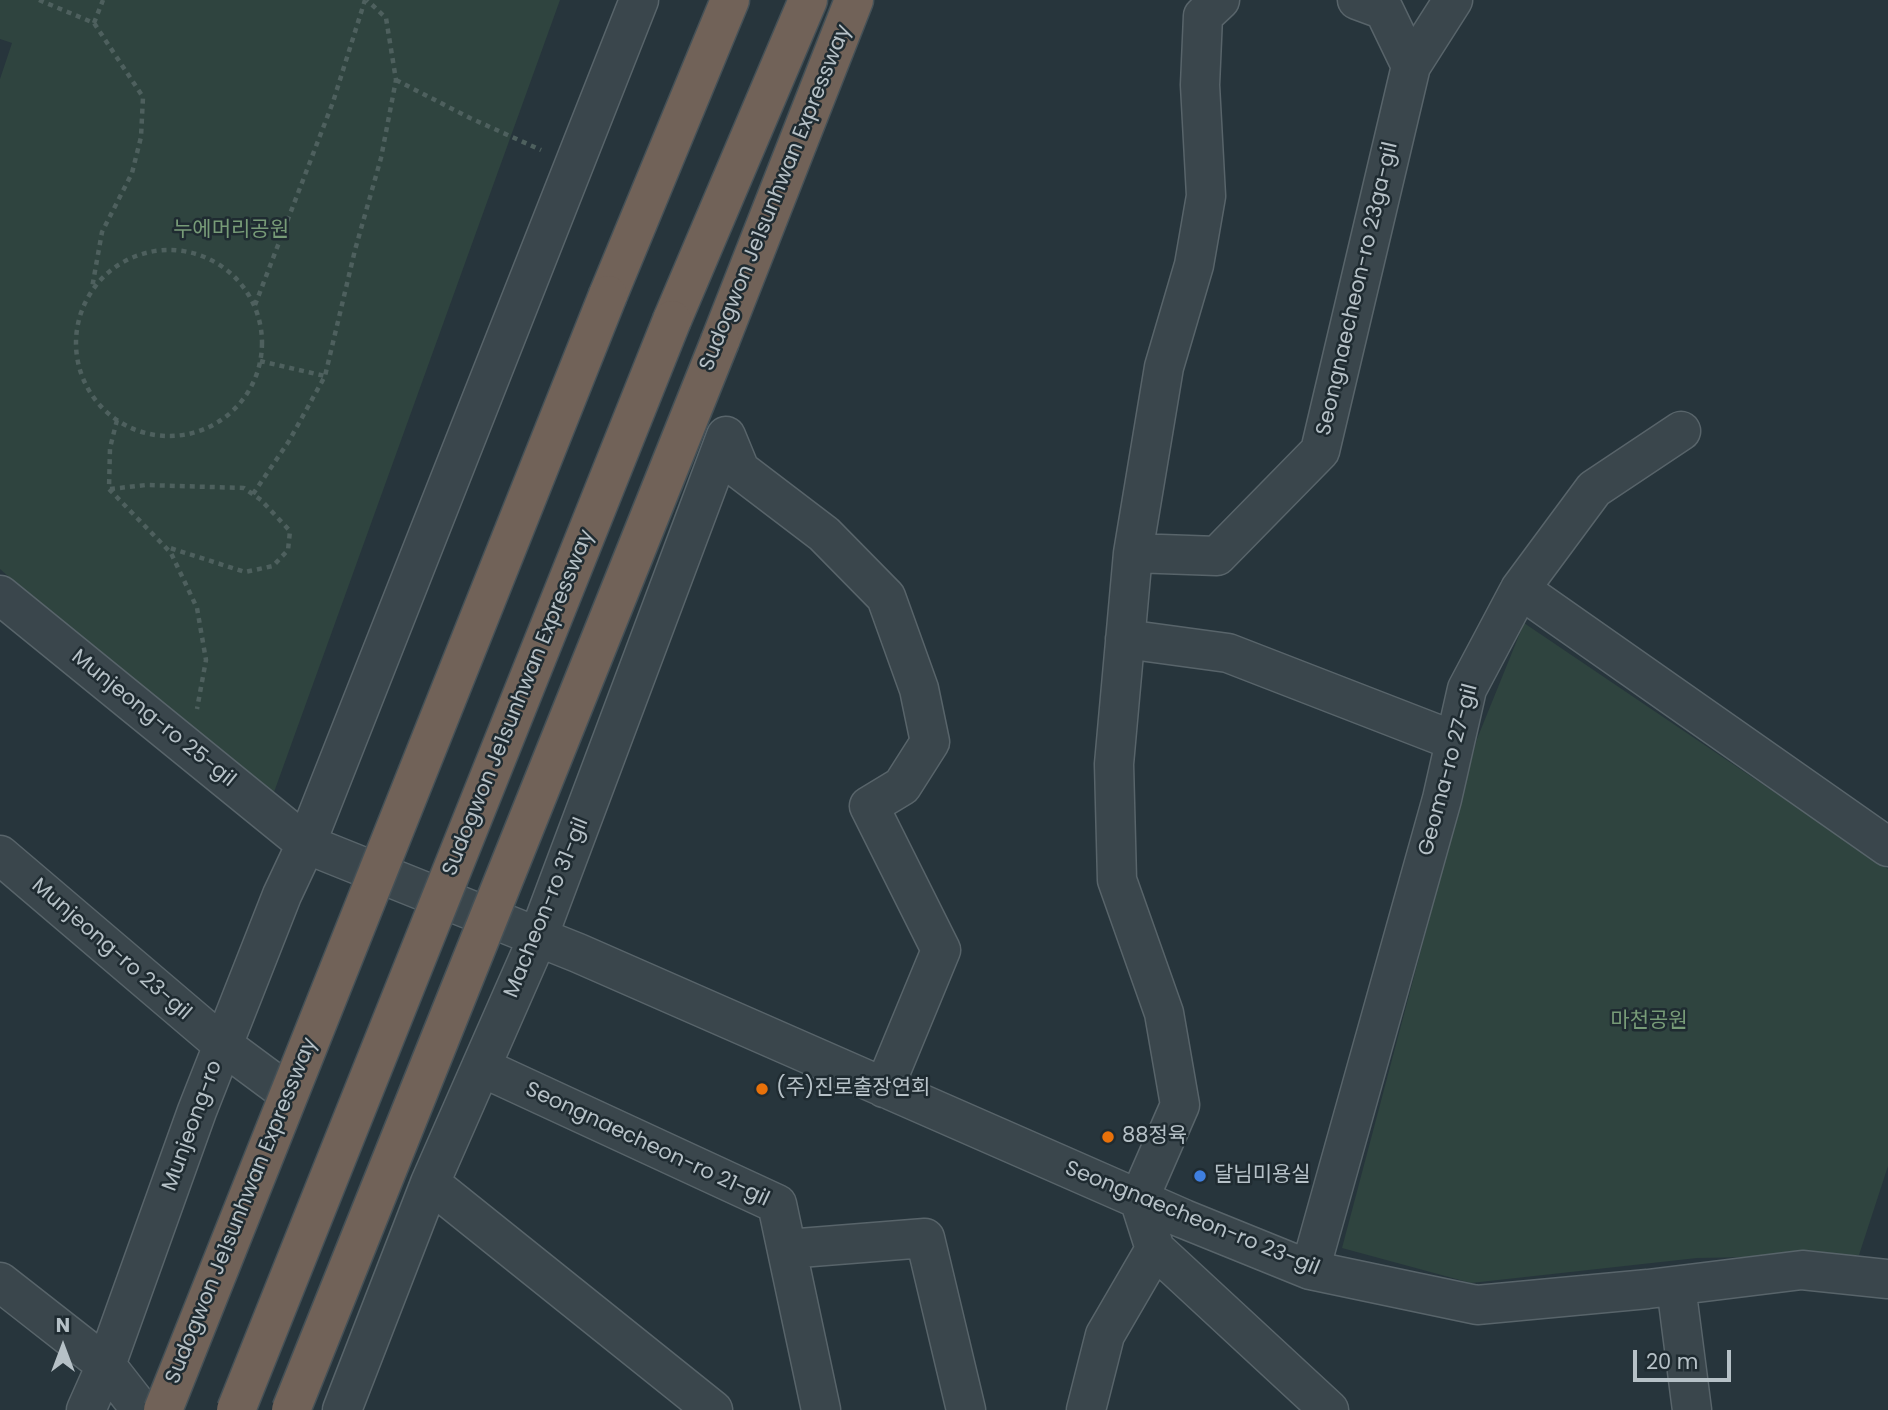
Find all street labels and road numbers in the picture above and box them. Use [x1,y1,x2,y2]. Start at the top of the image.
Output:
street label: Sudogwon Je1sunhwan Expressway [695,21,857,375]
street label: Seongnaecheon-ro 23ga-gil [1312,140,1404,438]
street label: Sudogwon Je1sunhwan Expressway [438,526,600,880]
street label: Munjeong-ro 25-gil [66,645,240,793]
street label: Geoma-ro 27-gil [1414,681,1484,859]
street label: Macheon-ro 31-gil [499,814,595,1002]
street label: Munjeong-ro 23-gil [26,874,196,1026]
street label: Sudogwon Je1sunhwan Expressway [161,1034,323,1388]
street label: Munjeong-ro [158,1057,228,1195]
street label: Seongnaecheon-ro 21-gil [521,1077,773,1213]
street label: Seongnaecheon-ro 23-gil [1061,1156,1323,1282]

